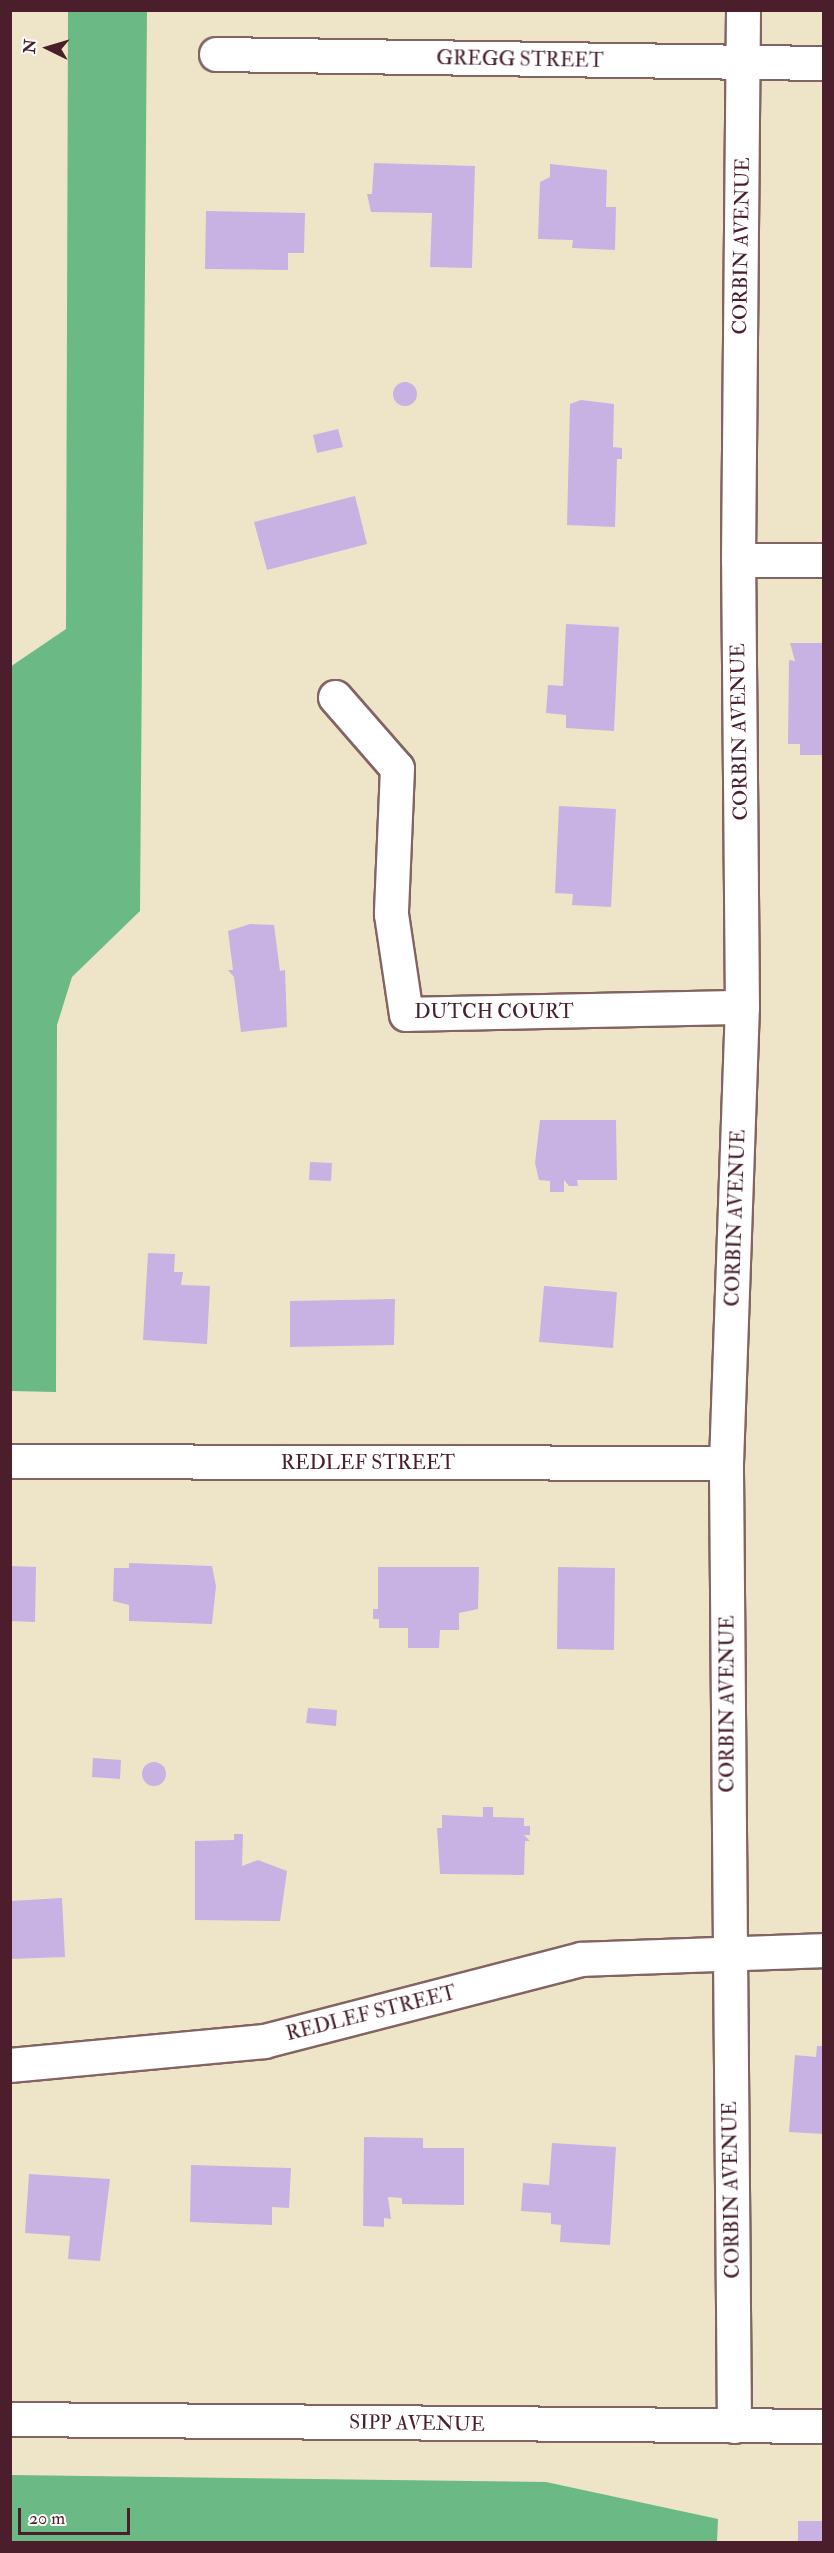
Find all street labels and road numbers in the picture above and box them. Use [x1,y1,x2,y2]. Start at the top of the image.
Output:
street label: GREGG STREET [436,46,604,72]
street label: CORBIN AVENUE [727,157,755,335]
street label: CORBIN AVENUE [725,643,753,821]
street label: DUTCH COURT [414,999,574,1023]
street label: CORBIN AVENUE [720,1129,750,1307]
street label: REDLEF STREET [281,1450,455,1474]
street label: CORBIN AVENUE [715,1615,739,1793]
street label: REDLEF STREET [283,1980,459,2046]
street label: CORBIN AVENUE [717,2101,745,2279]
street label: SIPP AVENUE [349,2410,485,2436]

